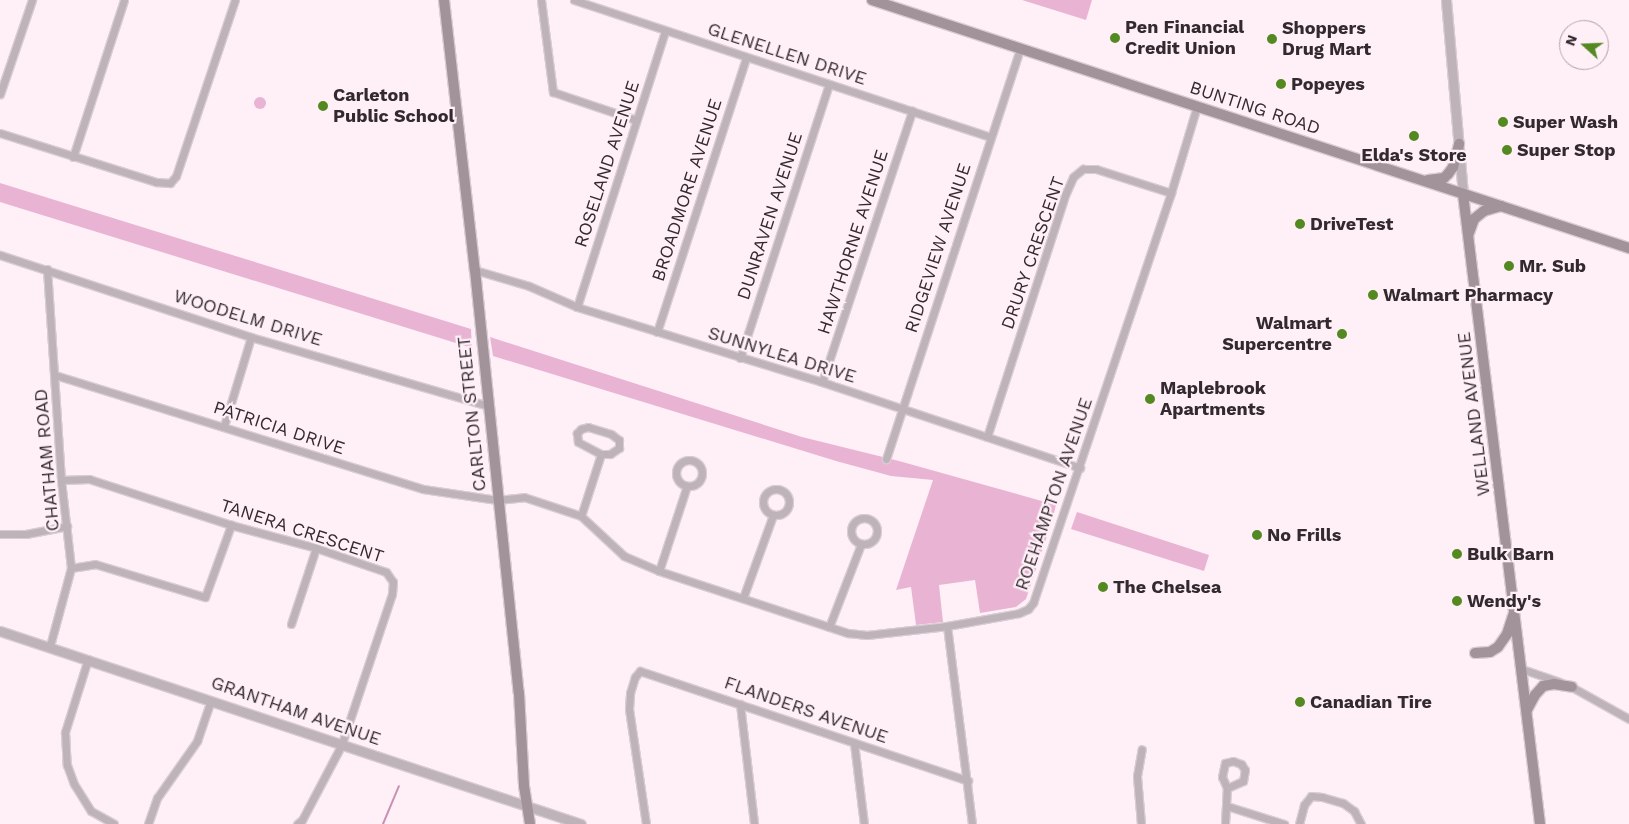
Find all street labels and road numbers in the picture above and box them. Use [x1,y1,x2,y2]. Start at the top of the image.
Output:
street label: GLENELLEN DRIVE [705,18,869,90]
street label: BUNTING ROAD [1187,77,1323,139]
street label: ROSELAND AVENUE [570,78,644,250]
street label: BROADMORE AVENUE [647,96,727,284]
street label: DUNRAVEN AVENUE [733,129,807,303]
street label: HAWTHORNE AVENUE [813,147,893,337]
street label: RIDGEVIEW AVENUE [900,160,976,336]
street label: DRURY CRESCENT [997,173,1069,333]
street label: WOODELM DRIVE [171,285,325,351]
street label: SUNNYLEA DRIVE [705,322,859,388]
street label: WELLAND AVENUE [1453,330,1495,498]
street label: CARLTON STREET [453,335,491,493]
street label: CHATHAM ROAD [30,388,64,532]
street label: ROEHAMPTON AVENUE [1011,395,1097,593]
street label: PATRICIA DRIVE [210,396,348,460]
street label: TANERA CRESCENT [217,494,387,568]
street label: GRANTHAM AVENUE [208,672,384,750]
street label: FLANDERS AVENUE [721,672,891,748]

